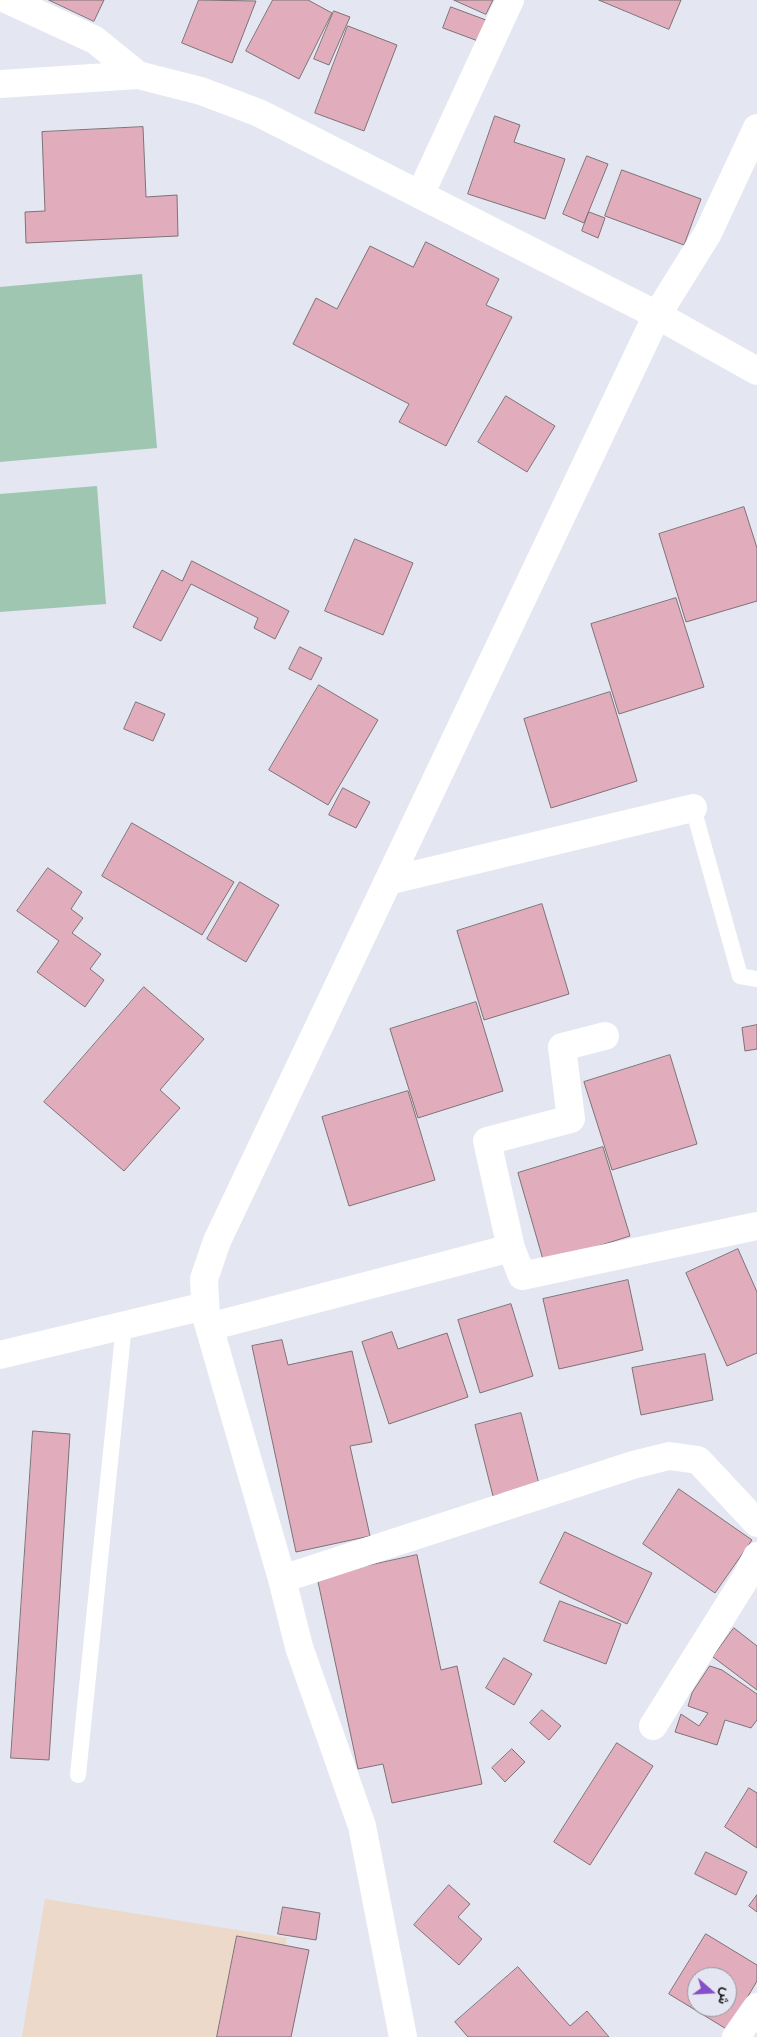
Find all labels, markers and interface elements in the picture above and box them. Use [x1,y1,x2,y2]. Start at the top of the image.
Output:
north arrow [687,1967,737,2017]
text: ش [715,1986,736,2007]

